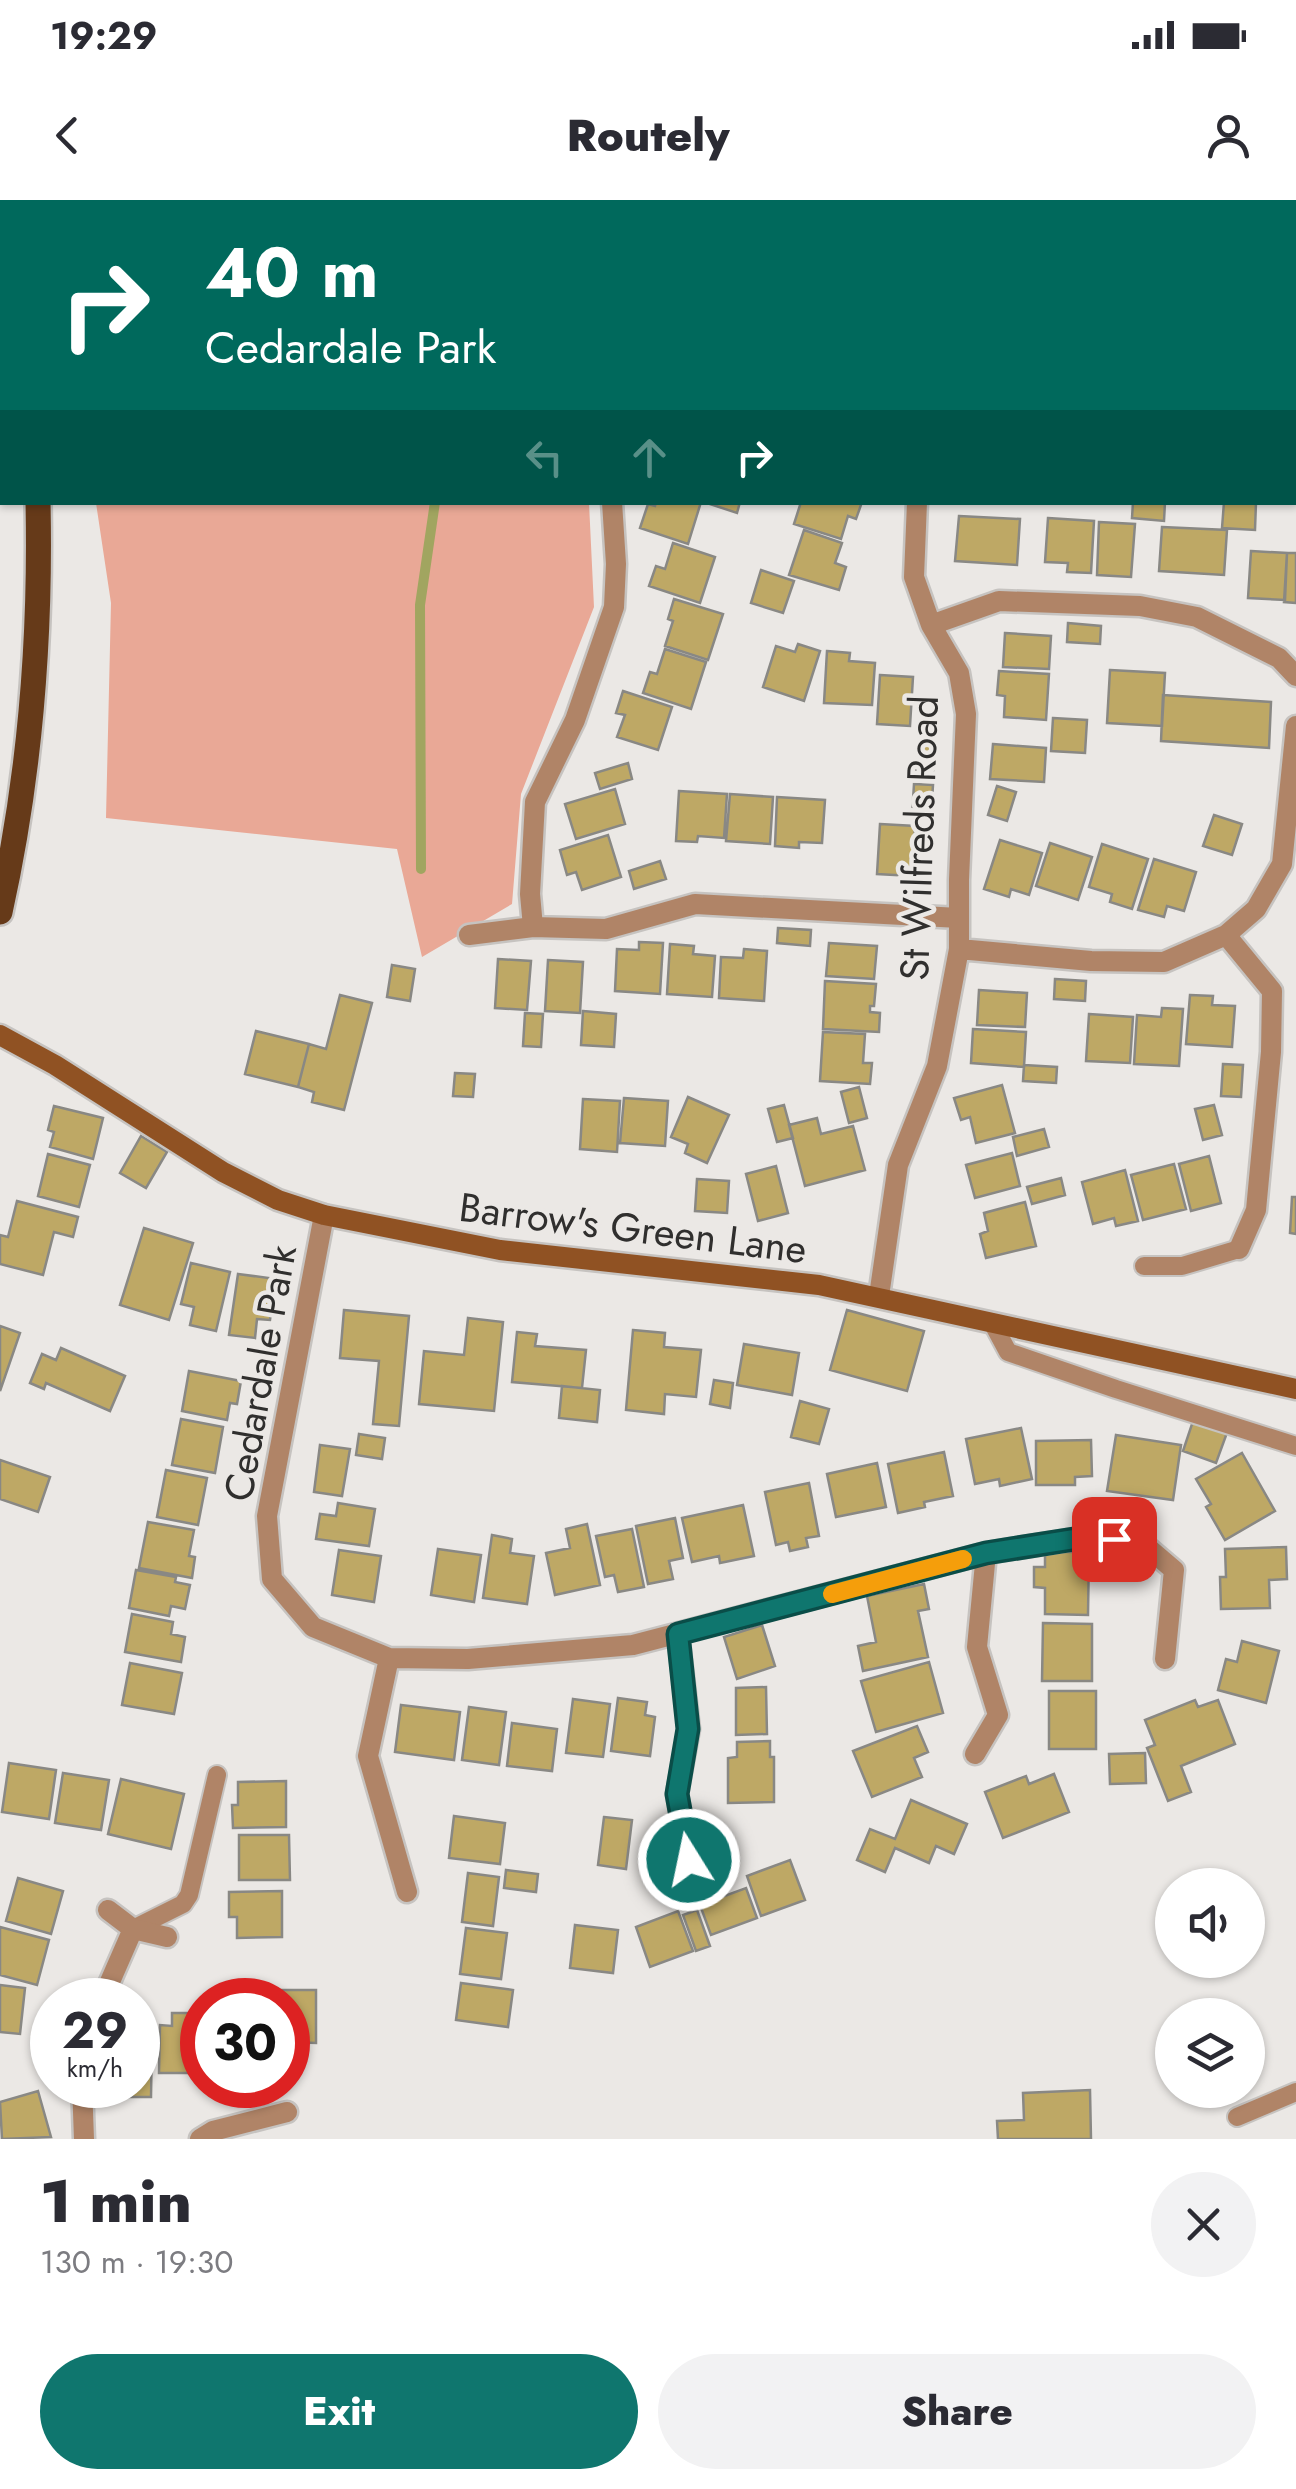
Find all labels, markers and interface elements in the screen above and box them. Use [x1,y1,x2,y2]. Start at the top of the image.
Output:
text: 19:29 [50,8,157,63]
text: Routely [566,103,730,168]
icon: back [40,108,95,163]
icon: person [1201,108,1256,163]
text: 40 m [205,222,379,323]
icon: right [40,240,170,370]
text: Cedardale Park [205,315,496,380]
icon: left [517,430,572,485]
icon: ahead [622,430,677,485]
icon: right [727,430,782,485]
street label: St Wilfreds Road [885,695,953,981]
street label: Barrow's Green Lane [456,1178,810,1278]
street label: Cedardale Park [209,1240,311,1506]
pin [1072,1497,1157,1582]
icon: arrive [1087,1512,1142,1567]
position arrow [637,1808,741,1912]
map controls [1155,1868,1265,2108]
button: sound [1155,1868,1265,1978]
speed limit sign: 30 [180,1978,310,2108]
text: 29 [62,1994,128,2067]
button: layers [1155,1998,1265,2108]
text: km/h [67,2050,123,2086]
text: 1 min [40,2158,192,2245]
button: close [1151,2172,1256,2277]
text: 130 m · 19:30 [40,2239,234,2285]
button: Exit [40,2354,638,2469]
button: Share [658,2354,1256,2469]

